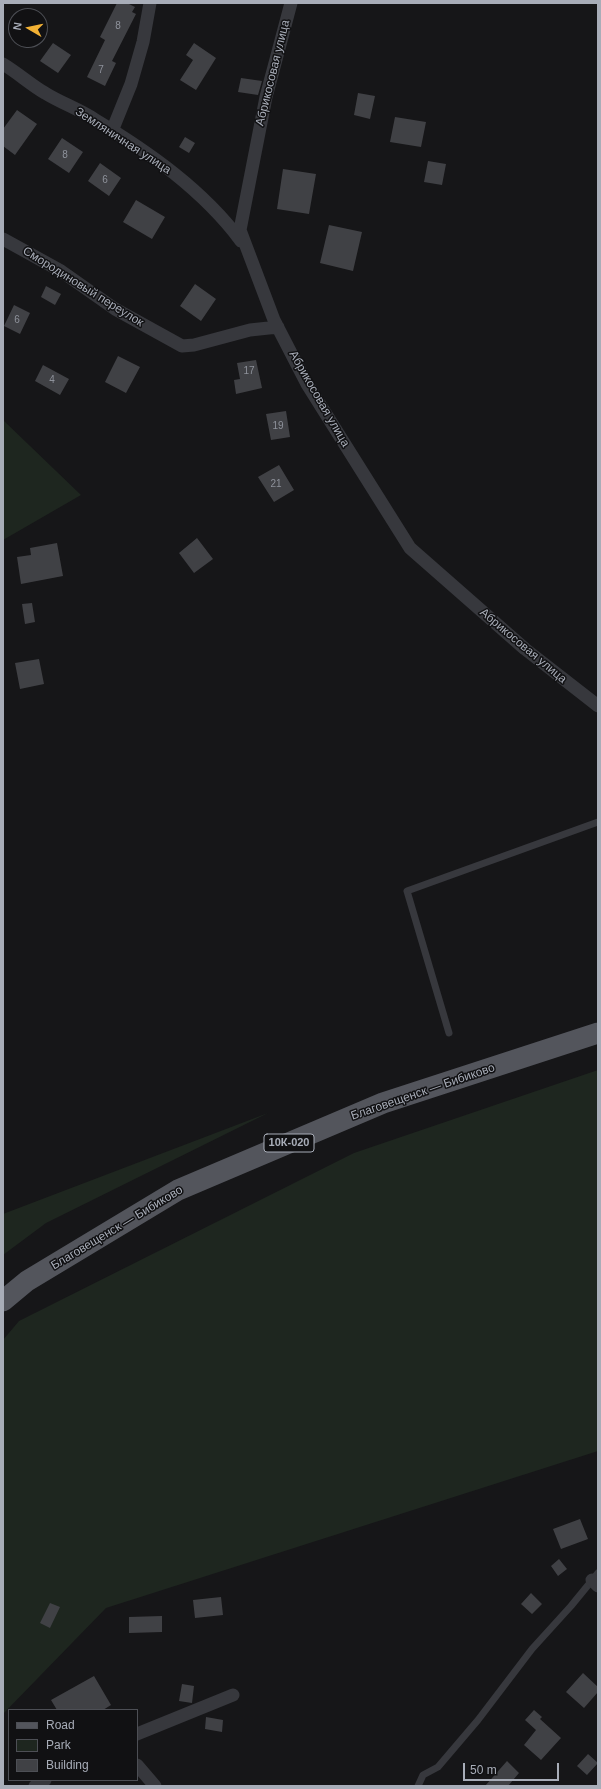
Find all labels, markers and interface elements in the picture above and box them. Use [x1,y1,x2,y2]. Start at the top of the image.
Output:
north arrow [8,8,48,48]
street label: Абрикосовая улица [253,18,293,128]
house number: 8 [115,20,121,32]
text: N [11,21,24,31]
house number: 7 [98,64,104,76]
street label: Земляничная улица [72,105,174,177]
house number: 8 [62,149,68,161]
house number: 6 [102,174,108,186]
street label: Смородиновый переулок [20,244,146,330]
house number: 6 [14,314,20,326]
street label: Абрикосовая улица [286,348,352,450]
house number: 17 [243,365,255,377]
house number: 4 [49,374,55,386]
house number: 19 [272,420,284,432]
house number: 21 [270,478,282,490]
street label: Абрикосовая улица [477,605,569,687]
street label: Благовещенск — Бибиково [349,1061,497,1123]
road number: 10К-020 [264,1134,314,1152]
street label: Благовещенск — Бибиково [48,1183,186,1273]
legend [8,1709,138,1781]
text: Road [46,1718,75,1732]
text: Park [46,1738,71,1752]
scale bar [465,1755,561,1781]
text: Building [46,1758,89,1772]
text: 50 m [470,1763,497,1777]

